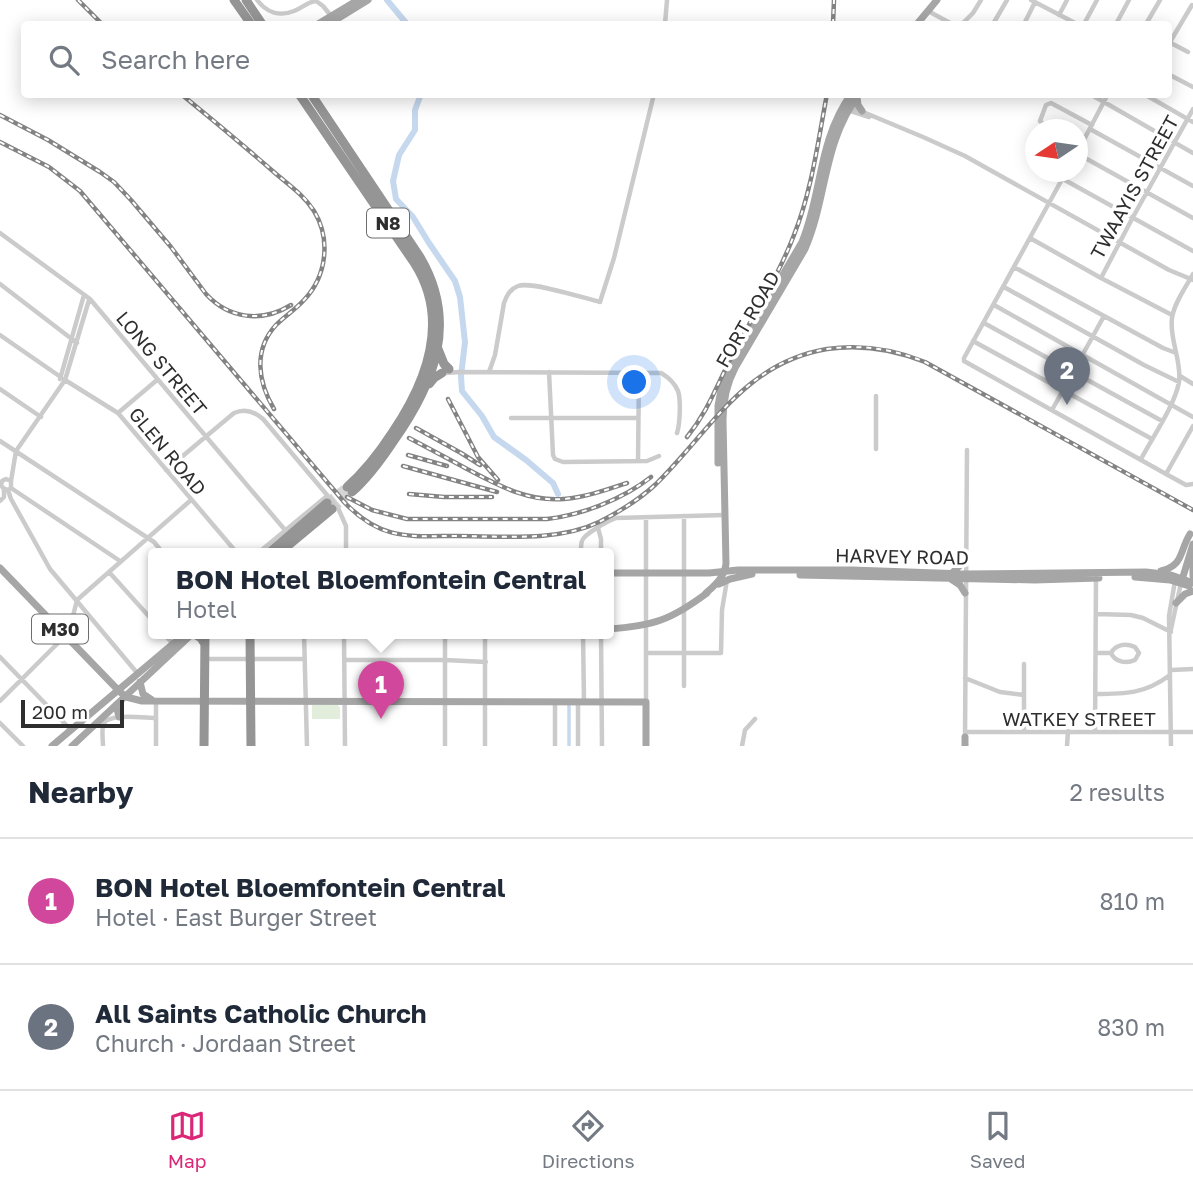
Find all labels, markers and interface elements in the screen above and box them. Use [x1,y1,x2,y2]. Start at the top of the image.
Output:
search box [21,21,1172,98]
icon: search [45,41,83,79]
text: Search here [101,44,250,75]
street label: TWAAYIS STREET [1085,111,1183,263]
north arrow [1025,119,1088,182]
road number: N8 [367,208,409,238]
street label: FORT ROAD [710,267,784,371]
street label: LONG STREET [112,306,212,420]
pin: 2 [1044,347,1090,405]
your location [617,365,651,399]
street label: GLEN ROAD [125,402,211,500]
street label: HARVEY ROAD [835,543,969,569]
popup [148,548,614,639]
text: BON Hotel Bloemfontein Central [176,564,586,595]
text: Hotel [176,595,237,623]
road number: M30 [32,614,88,644]
pin: 1 [358,661,404,719]
scale bar [21,697,124,729]
text: 200 m [32,700,88,723]
street label: WATKEY STREET [1002,707,1156,730]
text: Nearby [28,774,133,810]
text: 2 results [1069,778,1165,806]
text: BON Hotel Bloemfontein Central [95,872,506,903]
text: 1 [45,887,57,915]
text: 810 m [1099,887,1165,915]
text: Hotel · East Burger Street [95,903,377,931]
text: All Saints Catholic Church [95,998,427,1029]
text: 2 [44,1013,58,1041]
text: 830 m [1097,1013,1165,1041]
text: Church · Jordaan Street [95,1029,356,1057]
tab: Map [168,1107,206,1172]
tab: Directions [542,1107,635,1172]
tab: Saved [970,1107,1025,1172]

